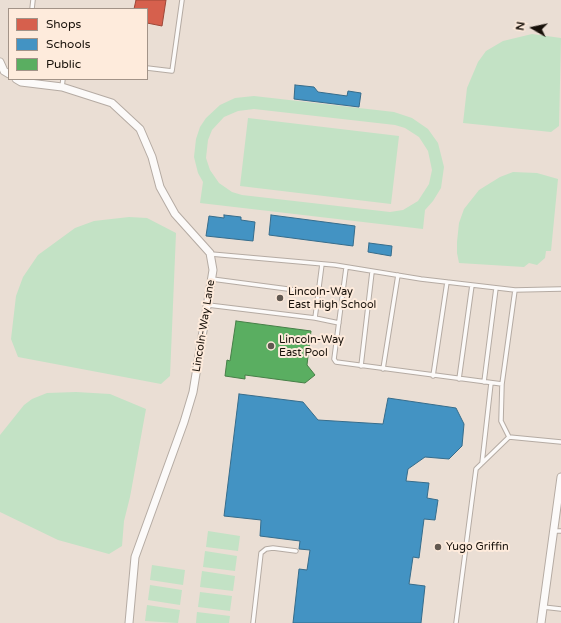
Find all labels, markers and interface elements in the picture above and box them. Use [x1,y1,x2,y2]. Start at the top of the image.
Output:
legend [8,8,148,80]
north arrow [513,8,553,48]
text: Shops [46,17,81,31]
text: N [514,21,528,31]
text: Schools [46,37,90,51]
text: Public [46,57,81,71]
street label: Lincoln-Way Lane [190,279,218,373]
place label: Lincoln-Way East High School [288,285,376,311]
marker: Lincoln-Way East High School [275,293,285,303]
place label: Lincoln-Way East Pool [279,333,344,359]
marker: Lincoln-Way East Pool [266,341,276,351]
place label: Yugo Griffin [446,540,509,554]
marker: Yugo Griffin [433,542,443,552]

